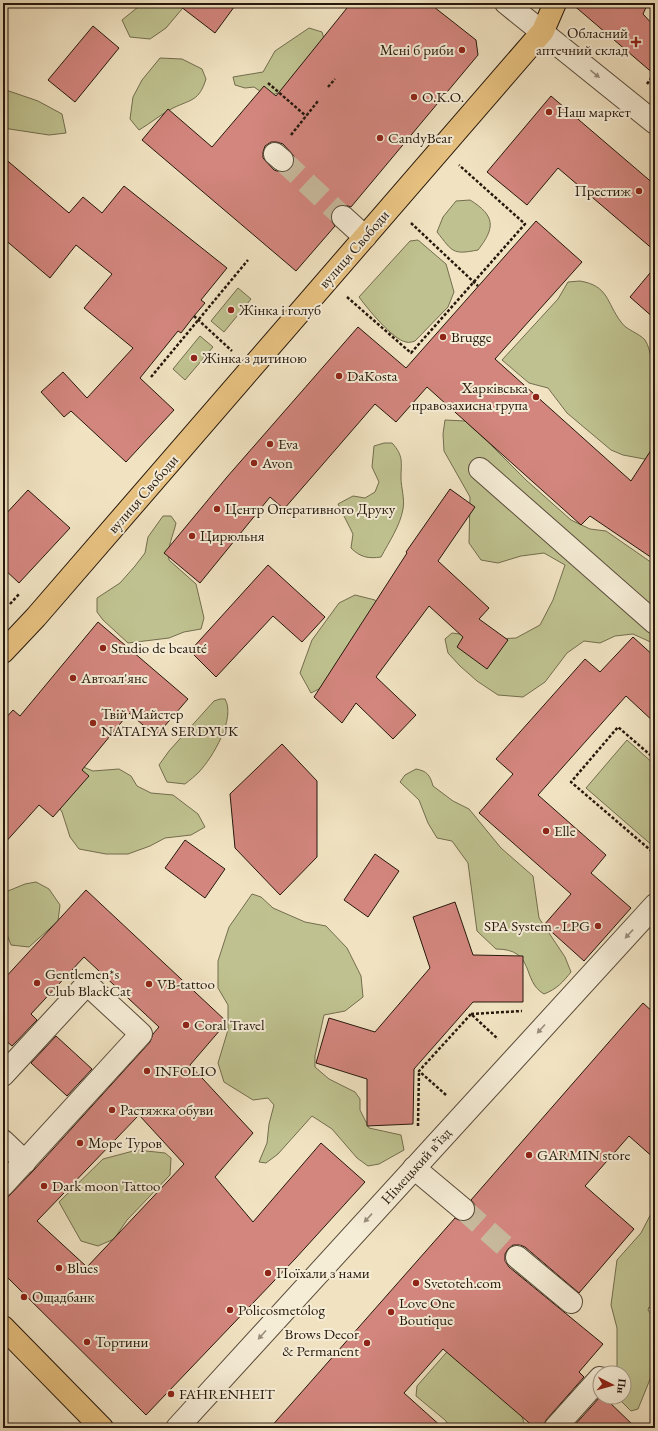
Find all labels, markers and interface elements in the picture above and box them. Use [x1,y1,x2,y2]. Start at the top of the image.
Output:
place label: Обласний аптечний склад [536,23,628,59]
marker: Обласний аптечний склад [631,37,641,47]
place label: Мені б риби [380,40,454,59]
marker: Мені б риби [457,45,467,55]
one-way arrow [589,69,600,78]
place label: O.K.O. [422,87,464,106]
marker: O.K.O. [409,92,419,102]
place label: Наш маркет [557,102,631,121]
marker: Наш маркет [544,107,554,117]
place label: CandyBear [388,128,452,147]
marker: CandyBear [375,133,385,143]
place label: Престиж [574,181,631,200]
marker: Престиж [634,186,644,196]
street label: вулиця Свободи [314,205,393,292]
place label: Жінка і голуб [238,300,321,319]
marker: Жінка і голуб [226,305,236,315]
place label: Brugge [451,327,492,346]
marker: Brugge [438,332,448,342]
place label: Жінка з дитиною [201,348,307,367]
marker: Жінка з дитиною [189,353,199,363]
place label: DaKosta [347,366,397,385]
marker: DaKosta [334,371,344,381]
place label: Харківська правозахисна група [412,378,528,414]
marker: Харківська правозахисна група [531,392,541,402]
place label: Eva [278,434,298,453]
marker: Eva [265,439,275,449]
street label: вулиця Свободи [103,450,182,537]
place label: Avon [261,453,293,472]
marker: Avon [249,458,259,468]
place label: Центр Оперативного Друку [225,499,396,518]
marker: Центр Оперативного Друку [212,504,222,514]
place label: Цирюльня [200,526,265,545]
marker: Цирюльня [187,531,197,541]
place label: Studio de beauté [111,638,207,657]
marker: Studio de beauté [98,643,108,653]
place label: Автоал'янс [80,668,148,687]
marker: Автоал'янс [68,673,78,683]
place label: Твій Майстер NATALYA SERDYUK [101,704,239,740]
marker: Твій Майстер NATALYA SERDYUK [88,718,98,728]
place label: Elle [554,821,576,840]
marker: Elle [541,826,551,836]
place label: SPA System - LPG [484,916,590,935]
marker: SPA System - LPG [593,921,603,931]
one-way arrow [624,928,633,939]
place label: Gentlemen*s Club BlackCat [45,964,131,1000]
place label: VB-tattoo [157,974,215,993]
marker: Gentlemen*s Club BlackCat [32,978,42,988]
marker: VB-tattoo [144,979,154,989]
place label: Coral Travel [194,1015,265,1034]
marker: Coral Travel [181,1020,191,1030]
one-way arrow [537,1025,546,1034]
place label: INFOLIO [155,1061,216,1080]
marker: INFOLIO [142,1066,152,1076]
place label: Растяжка обуви [120,1100,214,1119]
marker: Растяжка обуви [107,1105,117,1115]
street label: Німецький в’їзд [376,1123,455,1208]
place label: Море Туров [88,1133,162,1152]
marker: Море Туров [75,1138,85,1148]
place label: GARMIN store [537,1145,630,1164]
marker: GARMIN store [524,1150,534,1160]
place label: Dark moon Tattoo [52,1176,161,1195]
marker: Dark moon Tattoo [39,1181,49,1191]
one-way arrow [364,1214,373,1223]
place label: Blues [67,1258,98,1277]
marker: Blues [54,1263,64,1273]
place label: Поїхали з нами [276,1263,370,1282]
marker: Поїхали з нами [263,1268,273,1278]
place label: Svetoteh.com [424,1273,502,1292]
marker: Svetoteh.com [411,1278,421,1288]
place label: Ощадбанк [32,1287,94,1306]
marker: Ощадбанк [19,1292,29,1302]
place label: Love One Boutique [399,1293,455,1329]
place label: Policosmetolog [238,1300,326,1319]
marker: Policosmetolog [225,1305,235,1315]
marker: Love One Boutique [386,1307,396,1317]
place label: Brows Decor & Permanent [282,1324,359,1360]
one-way arrow [257,1330,266,1340]
place label: Тортини [95,1332,149,1351]
marker: Тортини [82,1337,92,1347]
marker: Brows Decor & Permanent [362,1338,372,1348]
north arrow [592,1365,632,1405]
text: Пн [614,1378,630,1395]
place label: FAHRENHEIT [179,1384,276,1403]
marker: FAHRENHEIT [166,1389,176,1399]

